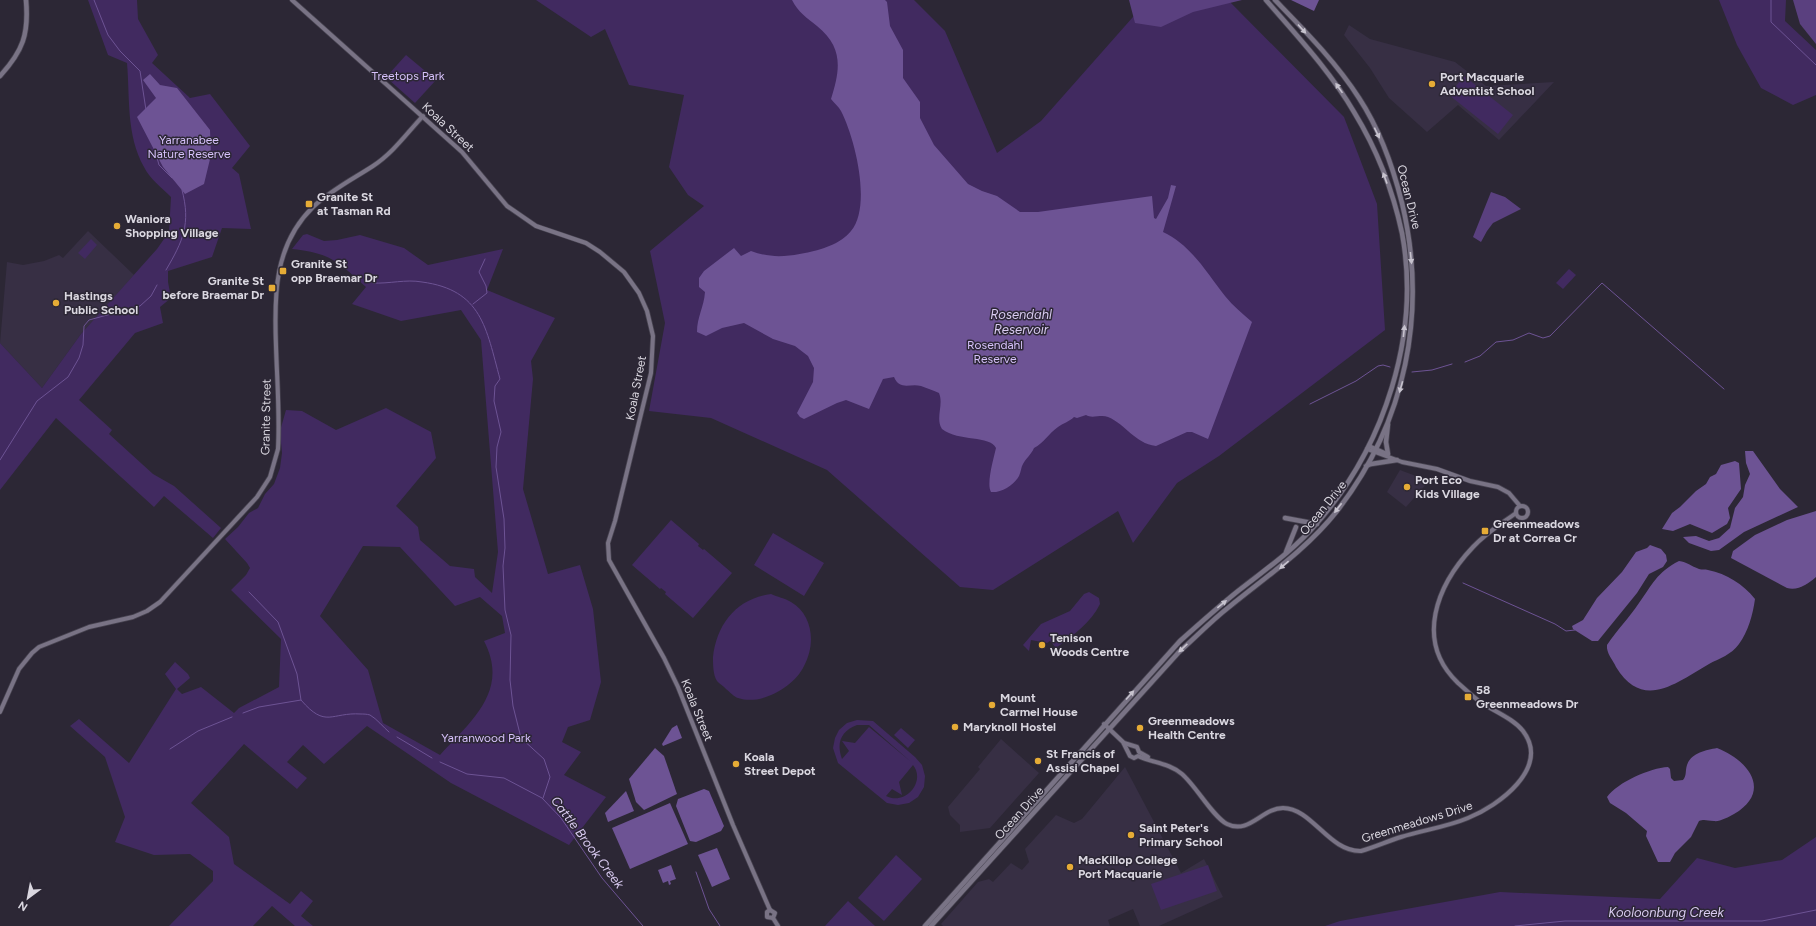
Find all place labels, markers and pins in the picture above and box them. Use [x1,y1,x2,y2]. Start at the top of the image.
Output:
place label: Port Macquarie Adventist School [1440,70,1534,98]
marker: Port Macquarie Adventist School [1427,79,1437,89]
place label: Granite St at Tasman Rd [317,190,391,218]
marker: Granite St at Tasman Rd [304,199,314,209]
place label: Waniora Shopping Village [125,212,219,240]
marker: Waniora Shopping Village [112,221,122,231]
place label: Granite St opp Braemar Dr [291,257,378,285]
marker: Granite St opp Braemar Dr [278,266,288,276]
place label: Granite St before Braemar Dr [162,274,264,302]
marker: Granite St before Braemar Dr [267,283,277,293]
place label: Hastings Public School [64,289,138,317]
marker: Hastings Public School [51,298,61,308]
place label: Port Eco Kids Village [1415,473,1480,501]
marker: Port Eco Kids Village [1402,482,1412,492]
place label: Greenmeadows Dr at Correa Cr [1493,517,1580,545]
marker: Greenmeadows Dr at Correa Cr [1480,526,1490,536]
place label: Tenison Woods Centre [1050,631,1129,659]
marker: Tenison Woods Centre [1037,640,1047,650]
place label: 58 Greenmeadows Dr [1476,683,1579,711]
place label: Mount Carmel House [1000,691,1078,719]
marker: 58 Greenmeadows Dr [1463,692,1473,702]
marker: Mount Carmel House [987,700,997,710]
place label: Greenmeadows Health Centre [1148,714,1235,742]
place label: Maryknoll Hostel [963,720,1056,734]
marker: Maryknoll Hostel [950,722,960,732]
marker: Greenmeadows Health Centre [1135,723,1145,733]
place label: St Francis of Assisi Chapel [1046,747,1119,775]
place label: Koala Street Depot [744,750,816,778]
marker: St Francis of Assisi Chapel [1033,756,1043,766]
marker: Koala Street Depot [731,759,741,769]
place label: Saint Peter's Primary School [1139,821,1223,849]
marker: Saint Peter's Primary School [1126,830,1136,840]
place label: MacKillop College Port Macquarie [1078,853,1178,881]
marker: MacKillop College Port Macquarie [1065,862,1075,872]

